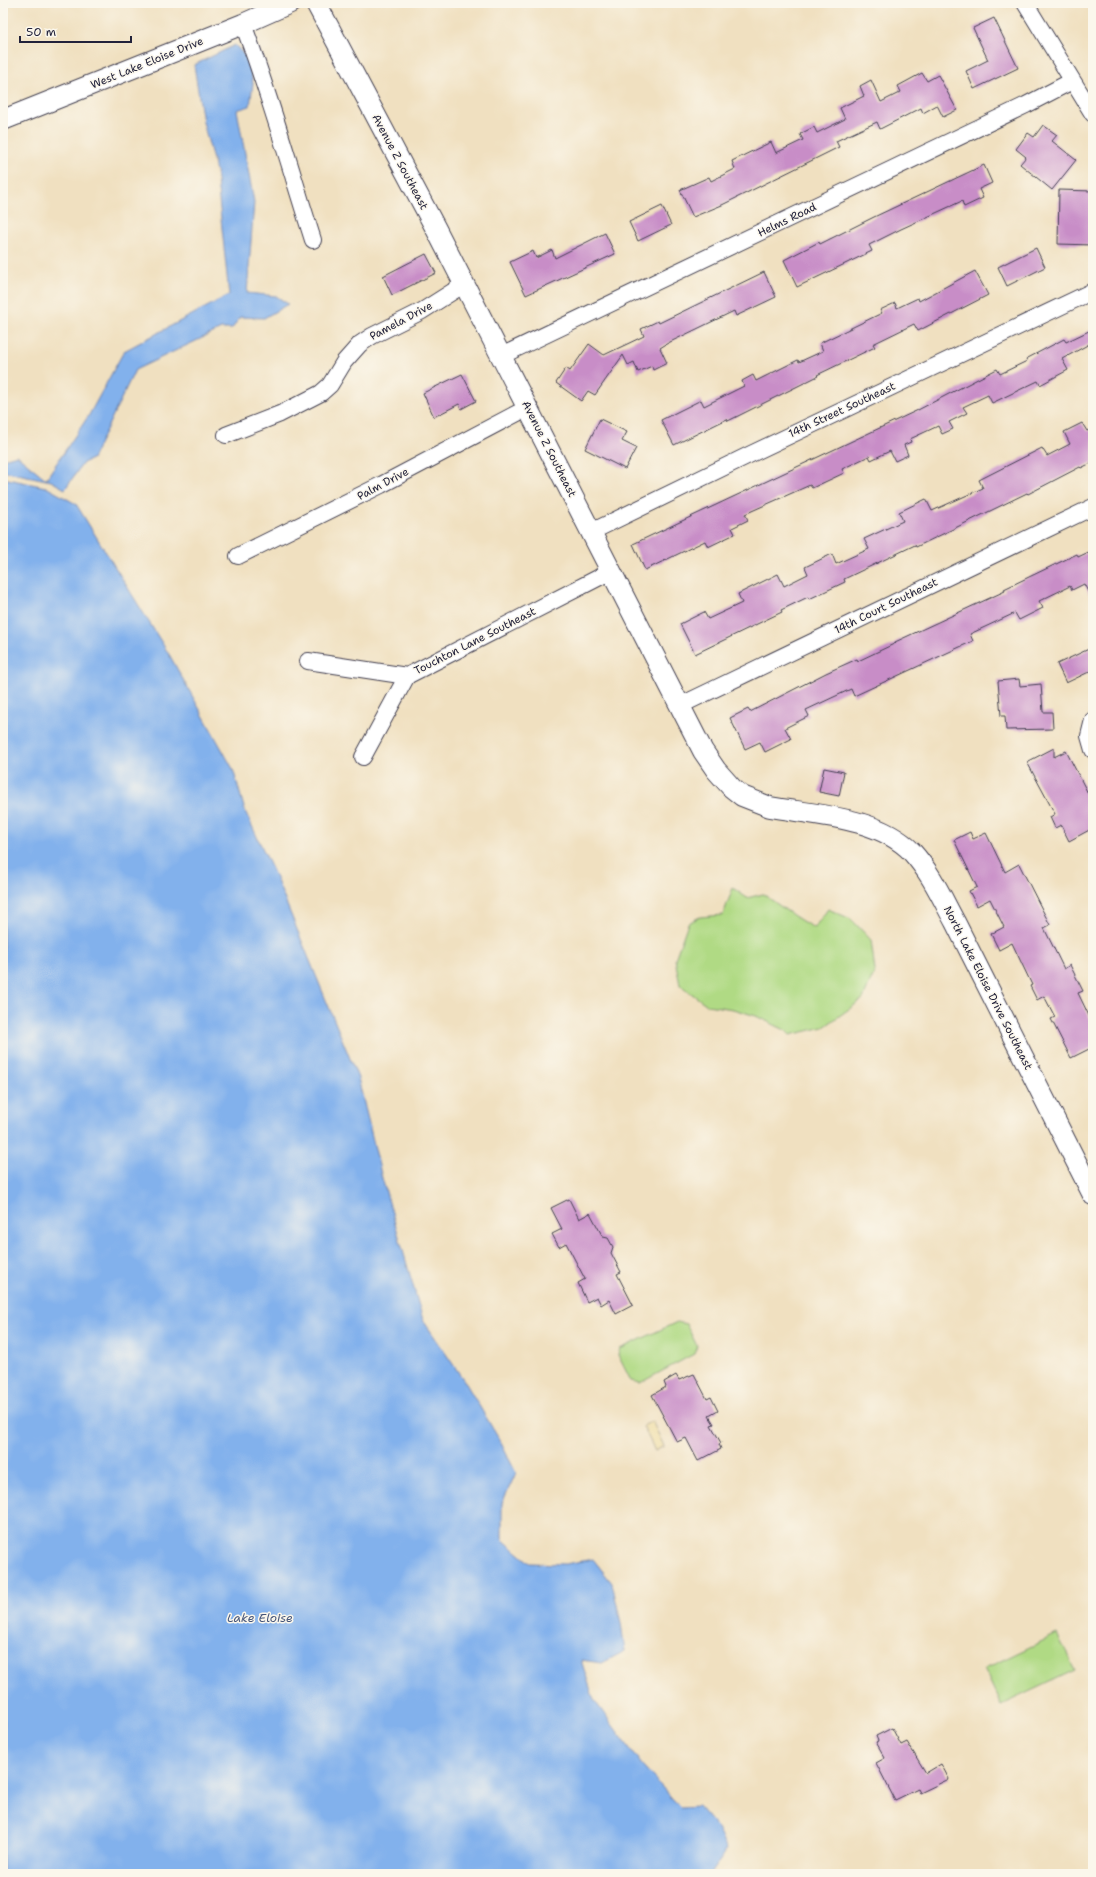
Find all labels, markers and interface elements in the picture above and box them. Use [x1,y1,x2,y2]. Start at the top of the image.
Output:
scale bar [20,18,131,44]
text: 50 m [26,24,56,40]
street label: West Lake Eloise Drive [88,34,206,92]
street label: Avenue Z Southeast [368,112,432,213]
street label: Helms Road [755,199,819,241]
street label: Pamela Drive [367,298,435,344]
street label: 14th Street Southeast [786,379,898,441]
street label: Avenue Z Southeast [518,398,580,500]
street label: Palm Drive [355,464,411,504]
street label: 14th Court Southeast [832,574,940,638]
street label: Touchton Lane Southeast [412,604,539,678]
street label: North Lake Eloise Drive Southeast [940,903,1036,1073]
water label: Lake Eloise [227,1610,293,1626]

